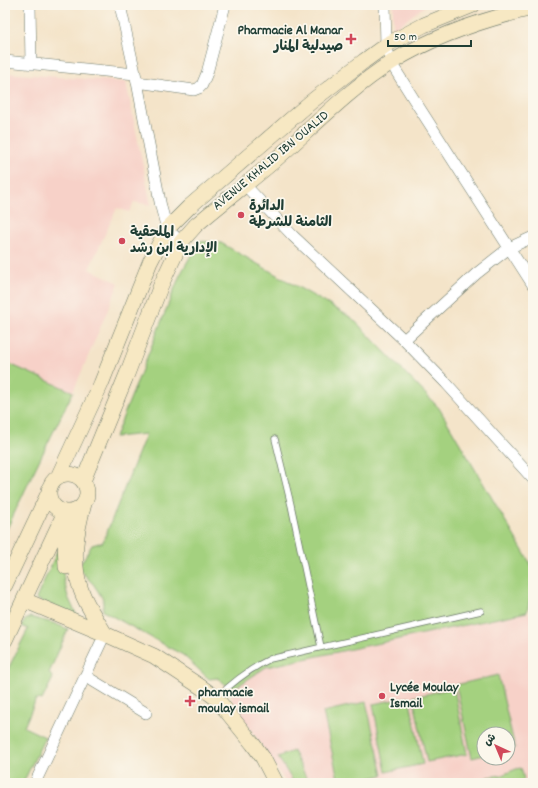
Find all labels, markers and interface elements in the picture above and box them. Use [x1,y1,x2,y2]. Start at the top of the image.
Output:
place label: Pharmacie Al Manar صيدلية المنار [238,21,344,57]
scale bar [388,22,471,48]
text: 50 m [394,29,417,46]
marker: Pharmacie Al Manar صيدلية المنار [346,34,356,44]
street label: AVENUE KHALID IBN OUALID [208,106,334,216]
place label: الدائرة الثامنة للشرطة [249,197,332,233]
marker: الدائرة الثامنة للشرطة [236,210,246,220]
place label: الملحقية الإدارية ابن رشد [130,223,218,259]
marker: الملحقية الإدارية ابن رشد [117,236,127,246]
place label: Lycée Moulay Ismail [390,678,460,714]
place label: pharmacie moulay ismail [198,683,270,719]
marker: Lycée Moulay Ismail [377,691,387,701]
marker: pharmacie moulay ismail [185,696,195,706]
north arrow [476,726,516,766]
text: ش [481,730,500,750]

